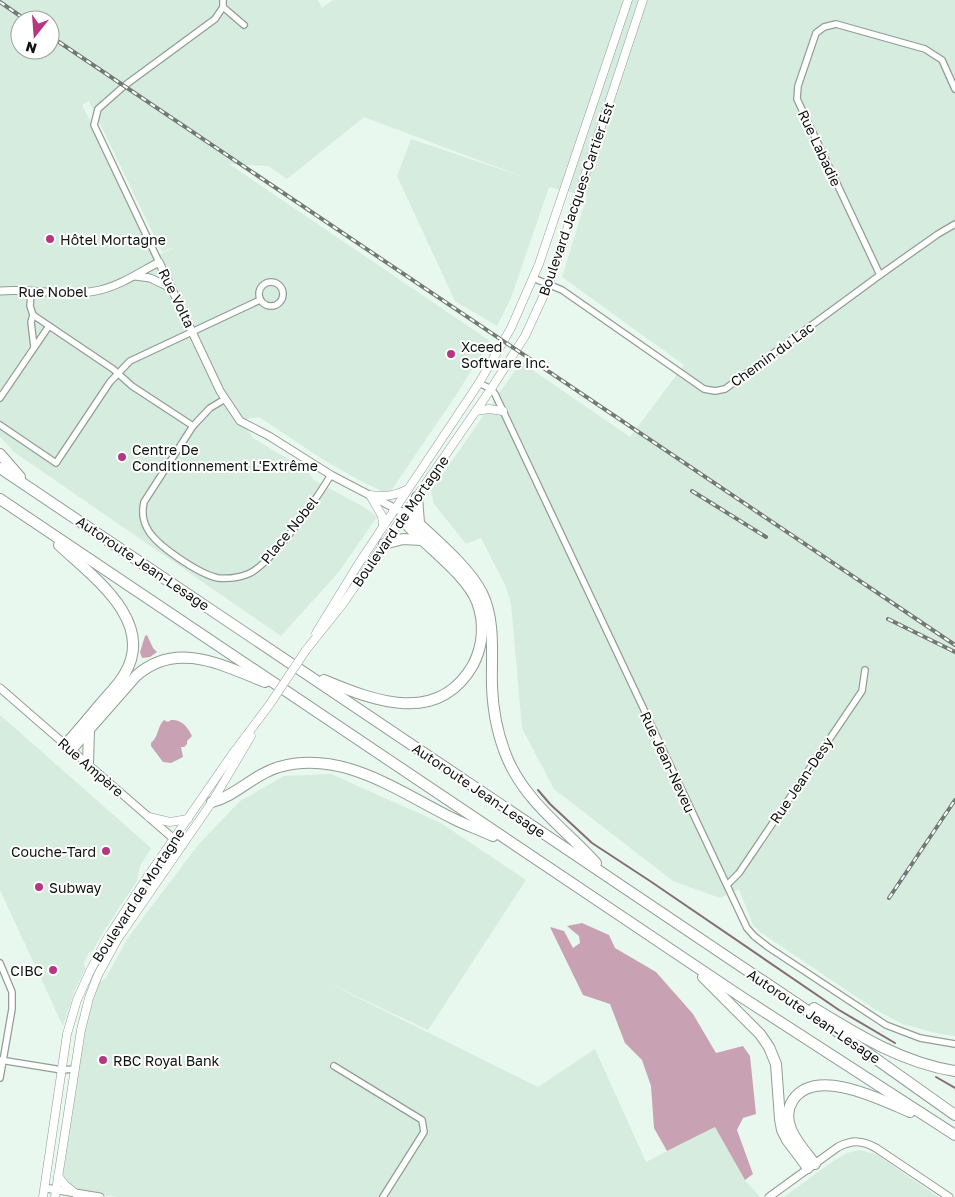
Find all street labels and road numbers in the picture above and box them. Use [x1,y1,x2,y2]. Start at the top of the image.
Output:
street label: Boulevard Jacques-Cartier Est [535,100,617,298]
street label: Rue Labadie [795,107,845,189]
street label: Rue Volta [155,266,199,330]
street label: Rue Nobel [18,283,88,300]
street label: Chemin du Lac [727,318,817,390]
street label: Boulevard de Mortagne [348,452,452,590]
street label: Place Nobel [257,493,321,567]
street label: Autoroute Jean-Lesage [73,512,213,614]
street label: Rue Jean-Neveu [637,709,699,815]
street label: Rue Ampère [55,734,127,800]
street label: Rue Jean-Desy [766,734,836,826]
street label: Autoroute Jean-Lesage [409,739,549,841]
street label: Boulevard de Mortagne [88,825,188,965]
street label: Autoroute Jean-Lesage [744,965,884,1067]

